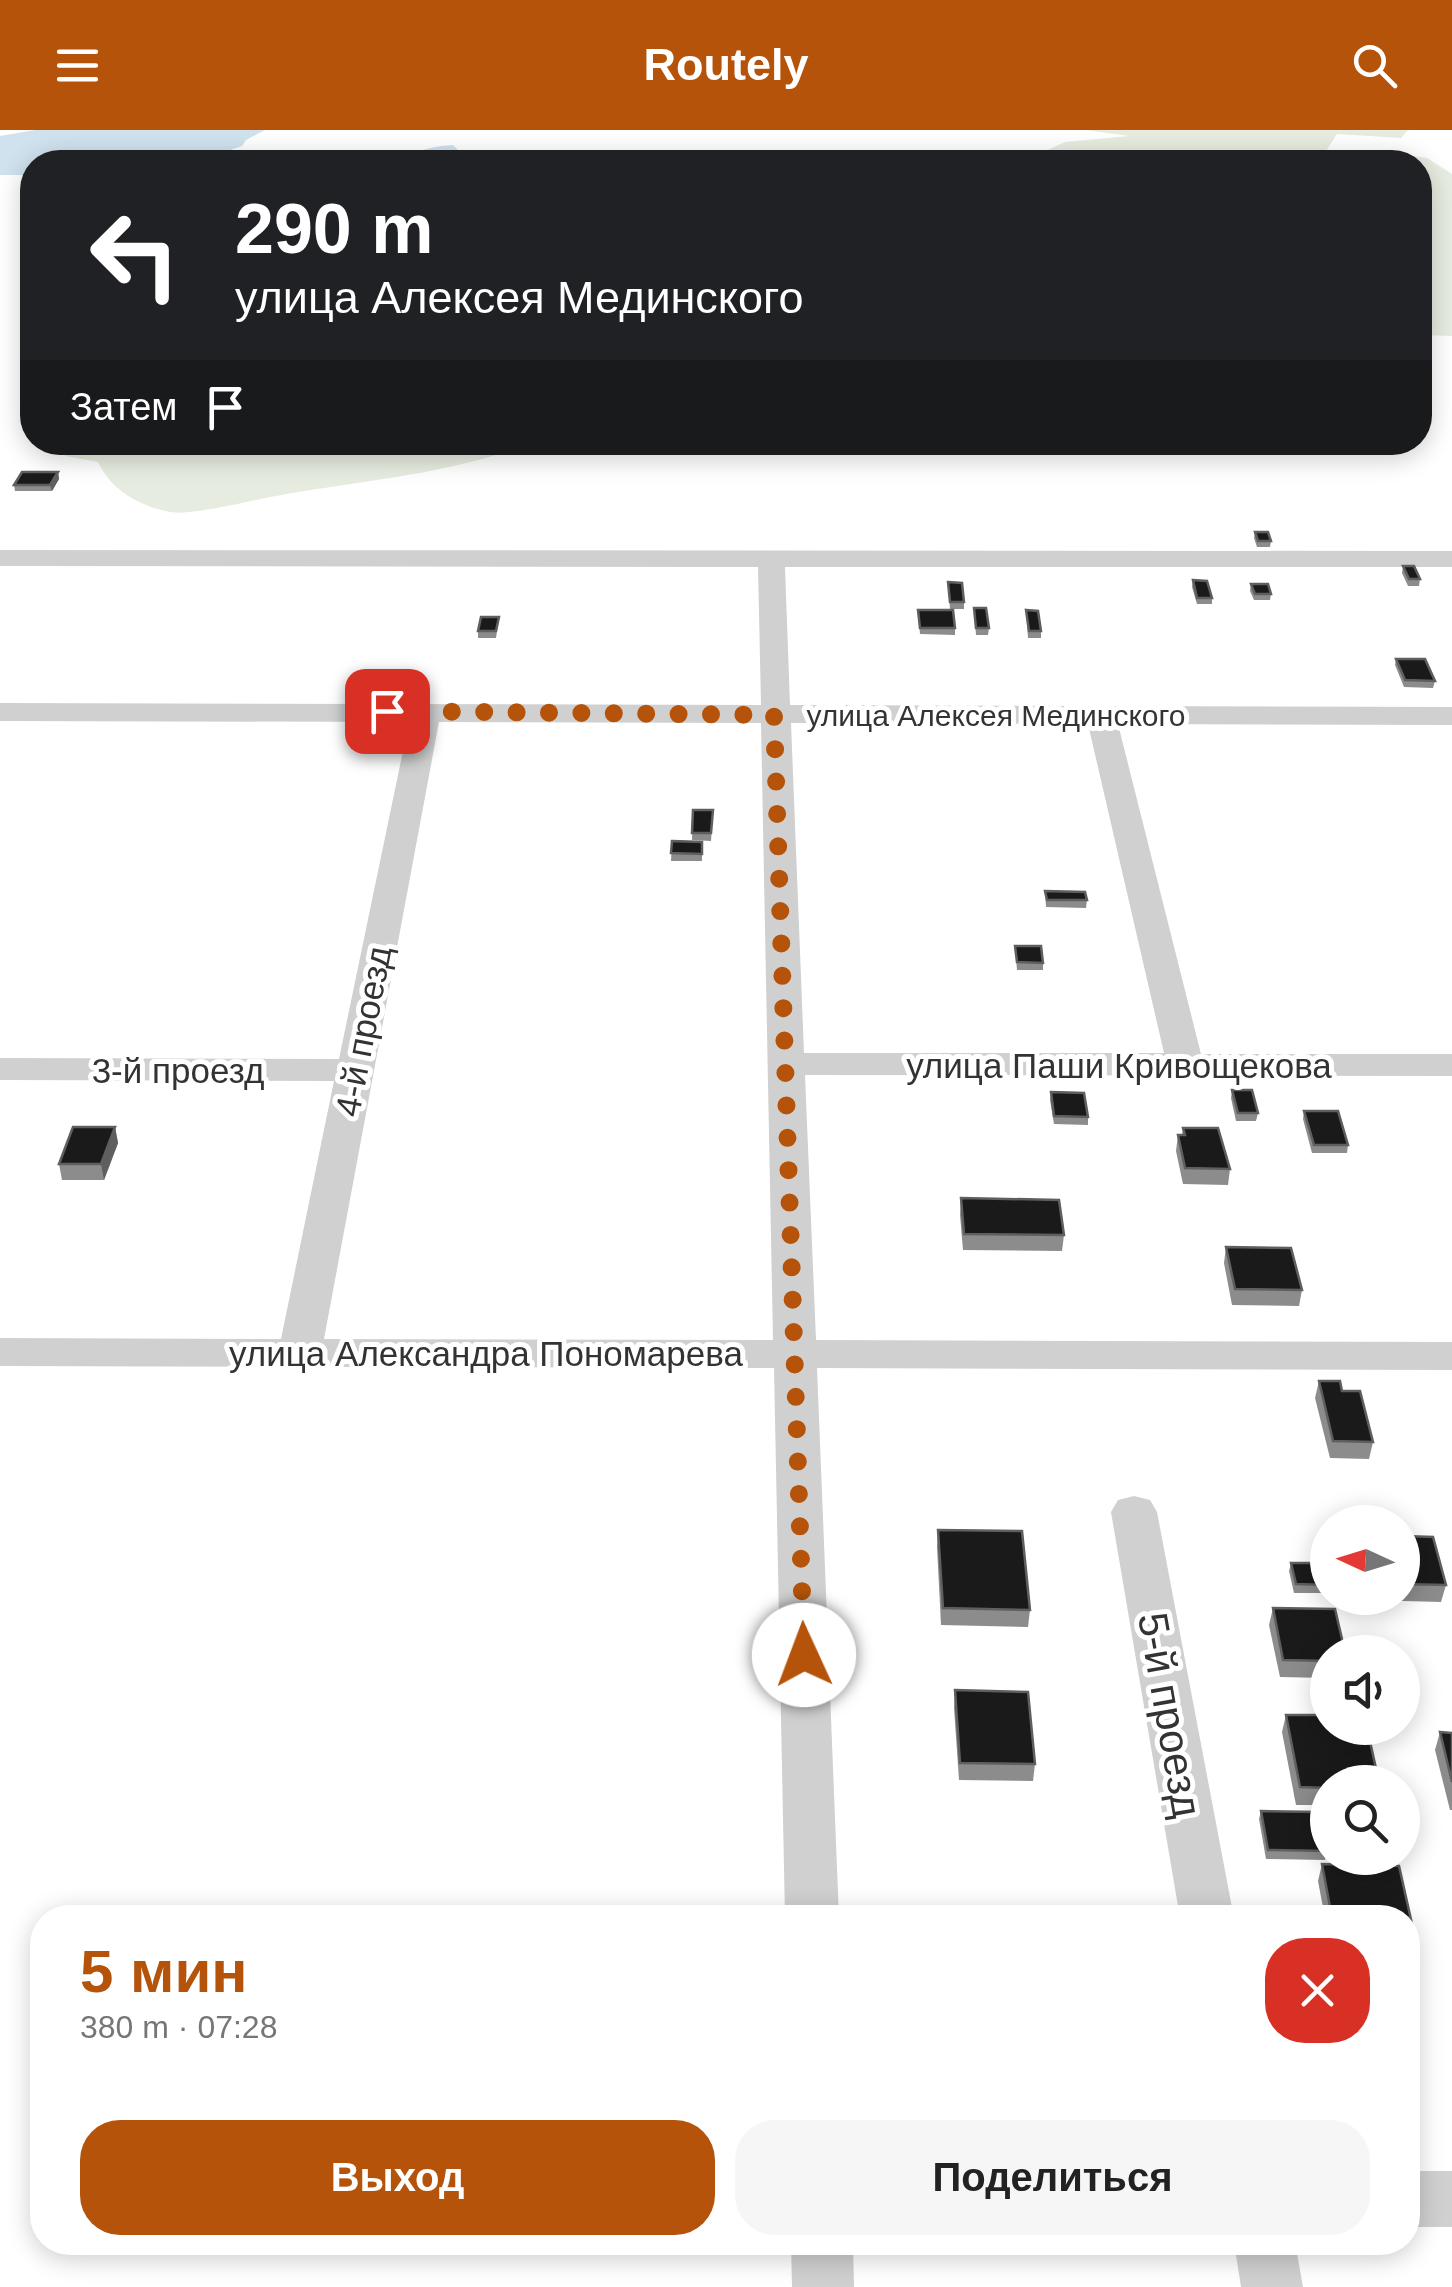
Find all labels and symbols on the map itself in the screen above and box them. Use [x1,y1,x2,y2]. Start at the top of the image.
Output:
pin [345,669,430,754]
street label: улица Алексея Мединского [806,699,1186,732]
street label: 4-й проезд [327,943,399,1119]
street label: улица Паши Кривощекова [906,1046,1332,1085]
street label: 3-й проезд [92,1051,264,1090]
street label: улица Александра Пономарева [229,1334,743,1373]
north arrow [1310,1505,1420,1615]
position arrow [752,1603,856,1707]
street label: 5-й проезд [1129,1609,1211,1821]

